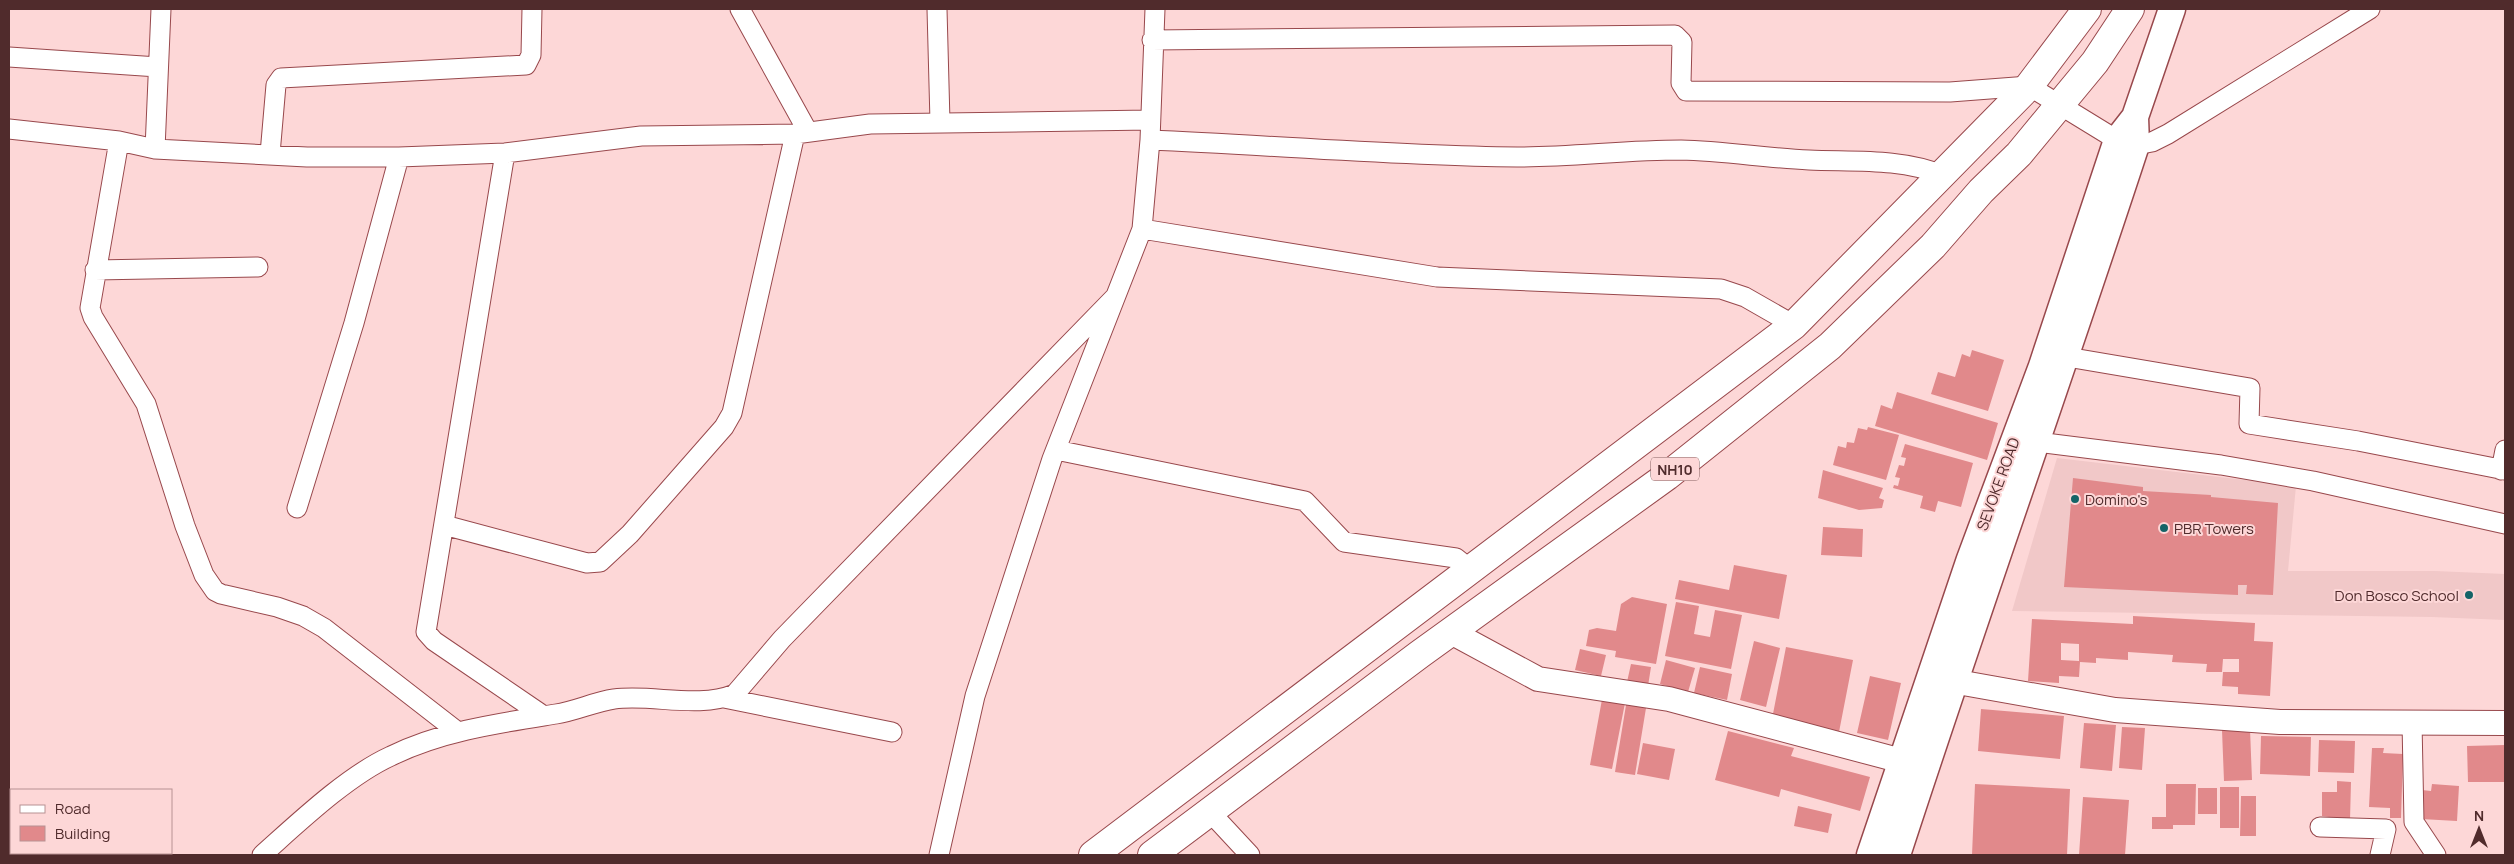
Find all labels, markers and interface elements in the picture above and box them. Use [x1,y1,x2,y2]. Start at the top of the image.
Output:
street label: SEVOKE ROAD [1971,435,2025,533]
road number: NH10 [1651,458,1699,480]
place label: Domino's [2085,489,2147,510]
marker: Domino's [2069,493,2081,505]
place label: PBR Towers [2174,518,2254,539]
marker: PBR Towers [2158,522,2170,534]
place label: Don Bosco School [2335,585,2459,606]
marker: Don Bosco School [2463,589,2475,601]
legend [10,789,172,854]
text: Road [55,798,91,819]
north arrow [2454,804,2504,854]
text: N [2474,806,2484,825]
text: Building [55,823,110,844]

